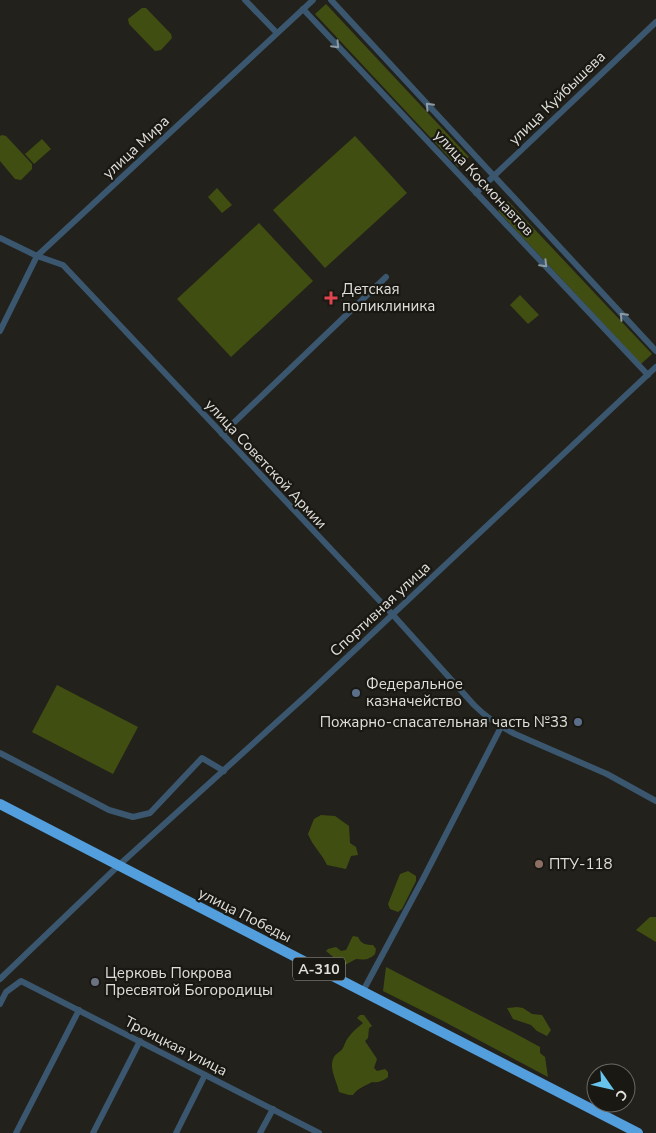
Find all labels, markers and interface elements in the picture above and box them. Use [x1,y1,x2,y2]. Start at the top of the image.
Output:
one-way arrow [330,39,339,48]
street label: улица Куйбышева [504,47,610,149]
one-way arrow [426,103,435,112]
street label: улица Мира [98,111,174,183]
street label: улица Космонавтов [430,126,538,240]
one-way arrow [538,259,547,268]
place label: Детская поликлиника [342,279,435,316]
marker: Детская поликлиника [324,291,338,305]
one-way arrow [620,312,629,321]
street label: улица Советской Армии [201,395,331,533]
street label: Спортивная улица [325,557,435,661]
place label: Федеральное казначейство [366,674,463,711]
marker: Федеральное казначейство [350,687,362,699]
place label: Пожарно-спасательная часть №33 [320,712,568,732]
marker: Пожарно-спасательная часть №33 [572,716,584,728]
place label: ПТУ-118 [549,854,612,874]
marker: ПТУ-118 [533,858,545,870]
street label: улица Победы [195,883,295,947]
road number: А-310 [293,958,345,981]
place label: Церковь Покрова Пресвятой Богородицы [105,963,273,1000]
marker: Церковь Покрова Пресвятой Богородицы [89,976,101,988]
street label: Троицкая улица [121,1011,231,1081]
north arrow [586,1063,636,1113]
text: С [611,1086,632,1105]

